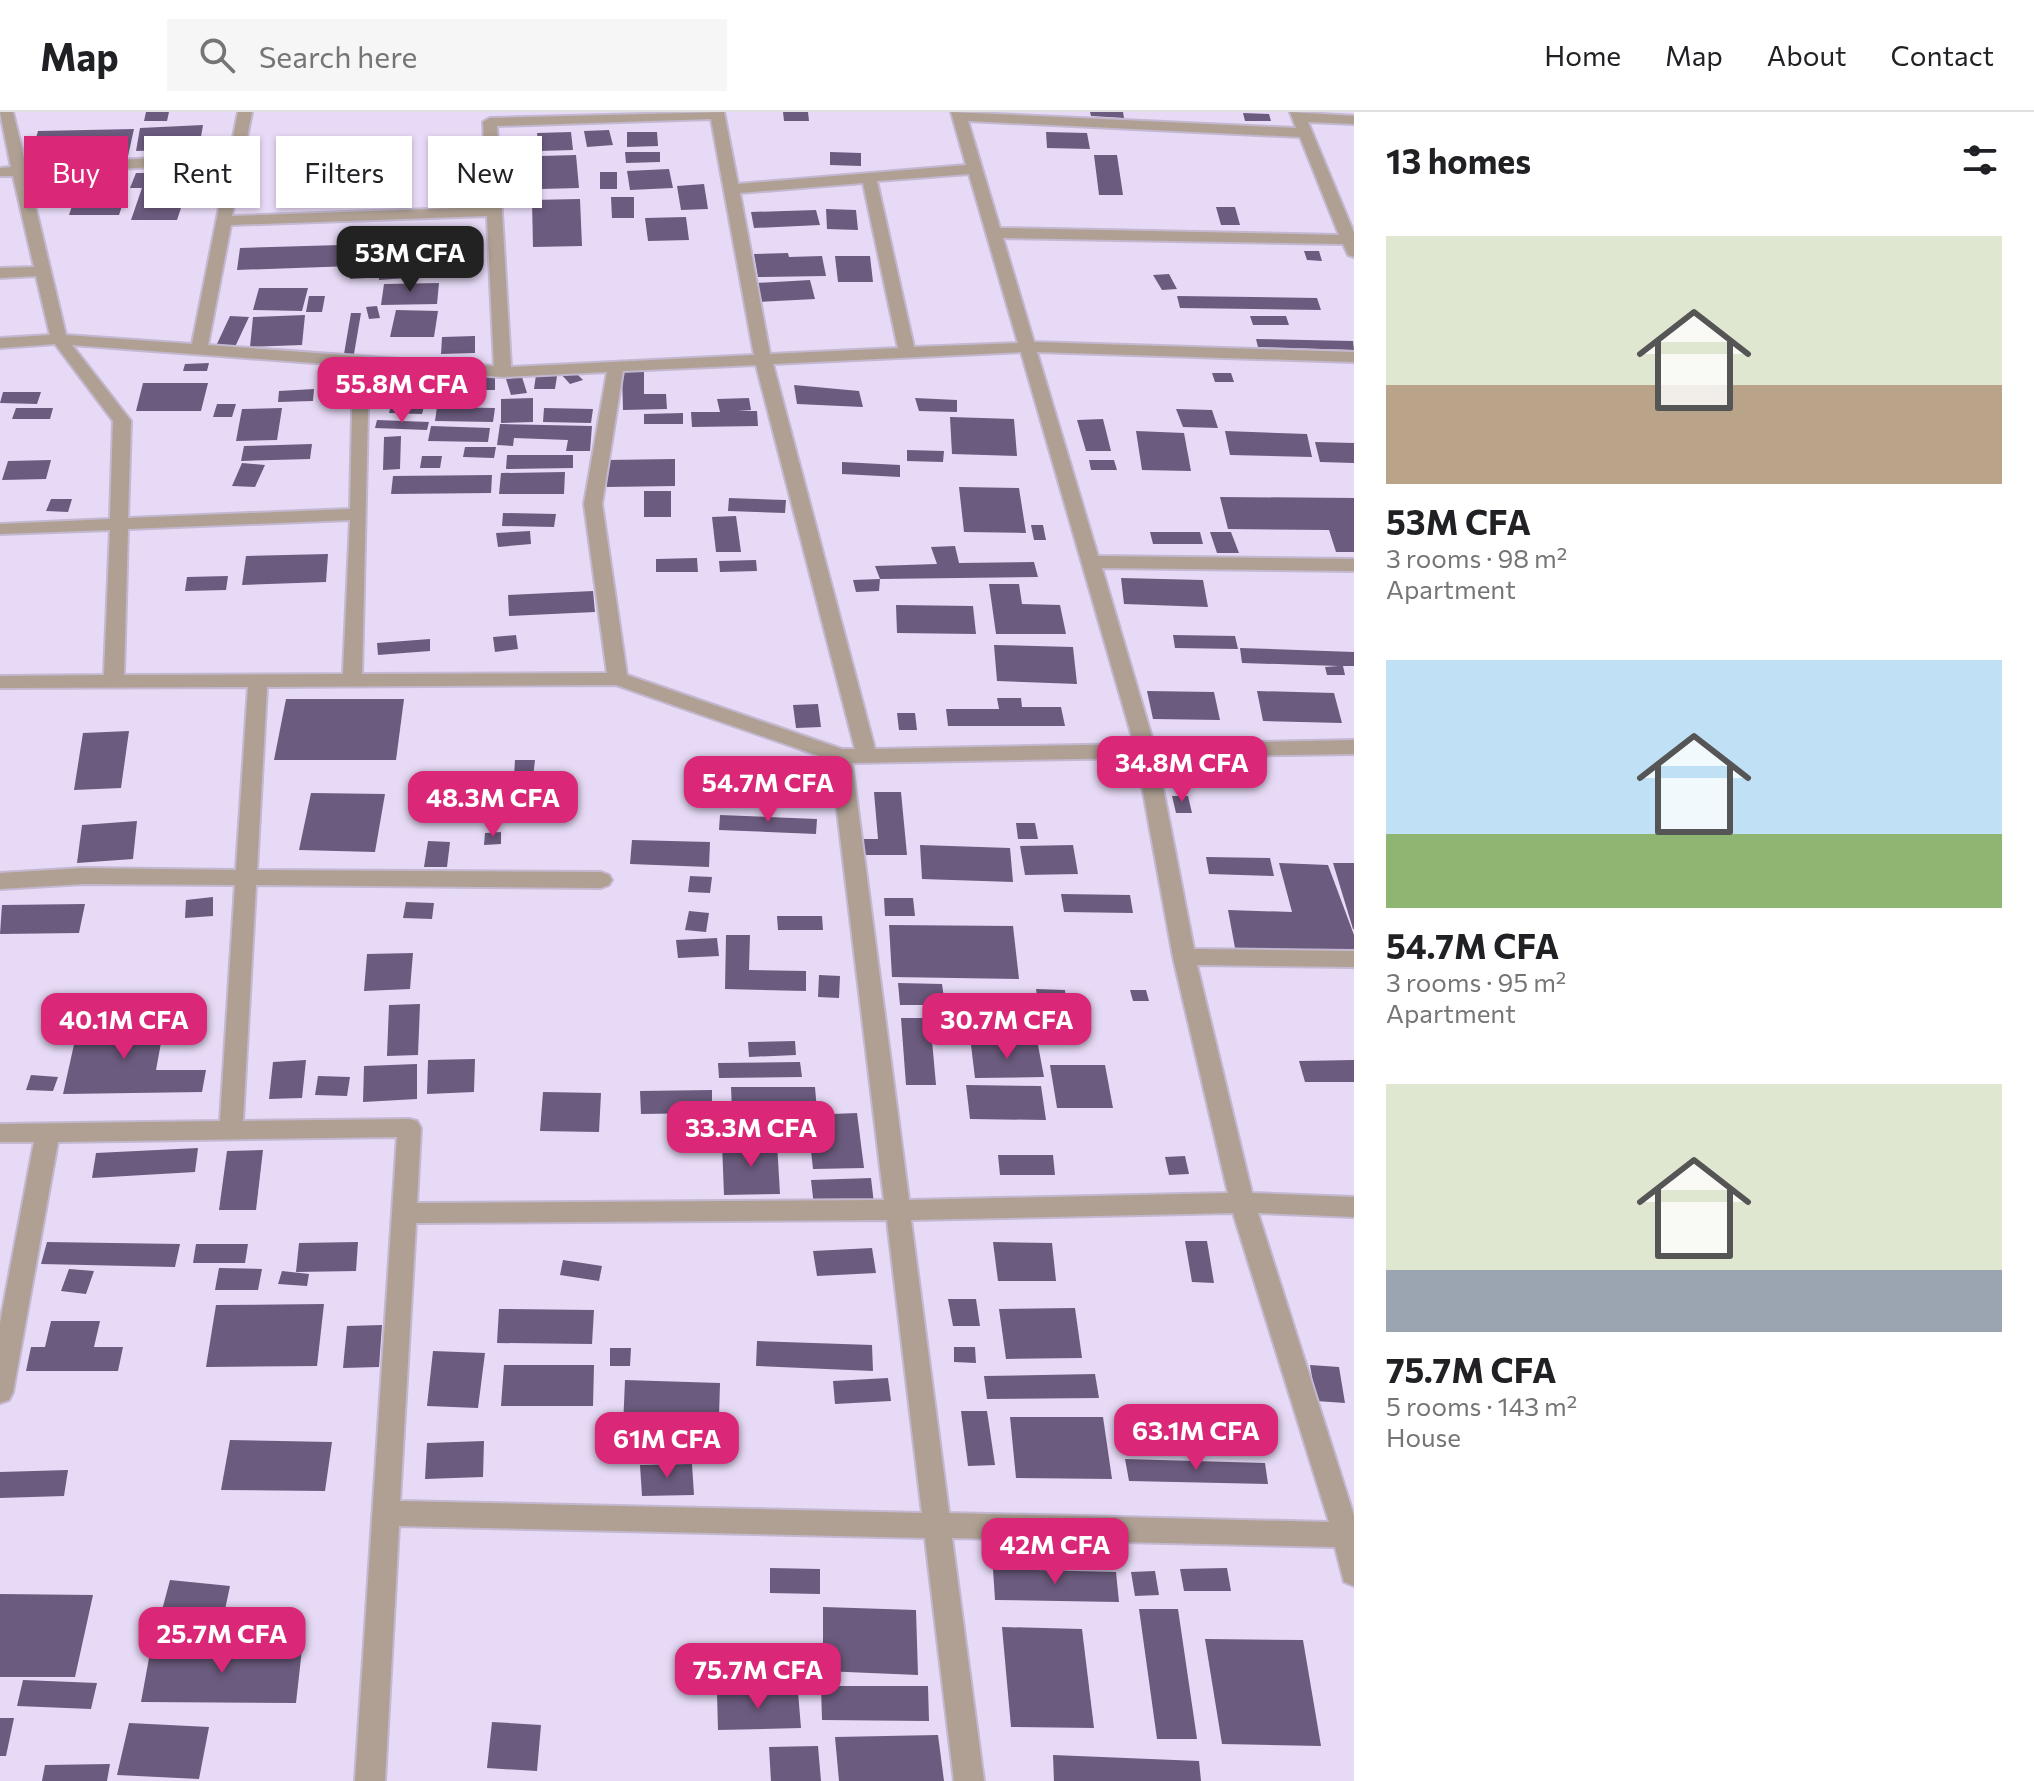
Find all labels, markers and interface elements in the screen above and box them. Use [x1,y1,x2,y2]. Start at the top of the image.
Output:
search box [167,19,727,91]
text: Map [40,32,119,79]
icon: search [195,33,239,77]
text: Search here [259,37,417,74]
text: Home [1544,38,1621,72]
text: Map [1665,38,1723,72]
text: About [1767,38,1847,72]
text: Contact [1891,38,1994,72]
chip: Buy [24,136,128,208]
chip: Rent [144,136,260,208]
chip: Filters [276,136,412,208]
chip: New [428,136,542,208]
icon: filters [1958,138,2002,182]
text: 13 homes [1386,139,1531,181]
pin: 53M CFA [336,226,484,294]
text: 53M CFA [355,236,465,267]
icon: home [1622,288,1766,432]
pin: 55.8M CFA [310,357,494,425]
text: 55.8M CFA [336,367,469,398]
text: 53M CFA [1386,500,1531,542]
text: 3 rooms · 98 m² [1386,542,1567,573]
text: Apartment [1386,573,1516,604]
icon: home [1622,712,1766,856]
pin: 34.8M CFA [1090,736,1274,804]
text: 34.8M CFA [1115,746,1249,777]
pin: 54.7M CFA [676,756,860,824]
text: 54.7M CFA [702,766,834,797]
pin: 48.3M CFA [401,771,585,839]
text: 48.3M CFA [426,781,560,812]
text: 54.7M CFA [1386,924,1559,966]
text: 3 rooms · 95 m² [1386,966,1566,997]
pin: 40.1M CFA [32,993,216,1061]
pin: 30.7M CFA [915,993,1099,1061]
text: Apartment [1386,997,1516,1028]
text: 40.1M CFA [59,1003,189,1034]
text: 30.7M CFA [940,1003,1074,1034]
pin: 33.3M CFA [659,1101,843,1169]
text: 33.3M CFA [685,1111,817,1142]
icon: home [1622,1136,1766,1280]
text: 75.7M CFA [1386,1348,1556,1390]
text: 5 rooms · 143 m² [1386,1390,1577,1421]
pin: 63.1M CFA [1104,1404,1288,1472]
pin: 61M CFA [593,1412,741,1480]
text: 63.1M CFA [1132,1414,1260,1445]
text: House [1386,1421,1461,1452]
text: 61M CFA [613,1422,721,1453]
pin: 42M CFA [981,1518,1129,1586]
text: 42M CFA [1000,1528,1110,1559]
pin: 25.7M CFA [130,1607,314,1675]
text: 25.7M CFA [157,1617,287,1648]
pin: 75.7M CFA [666,1643,850,1711]
text: 75.7M CFA [693,1653,823,1684]

